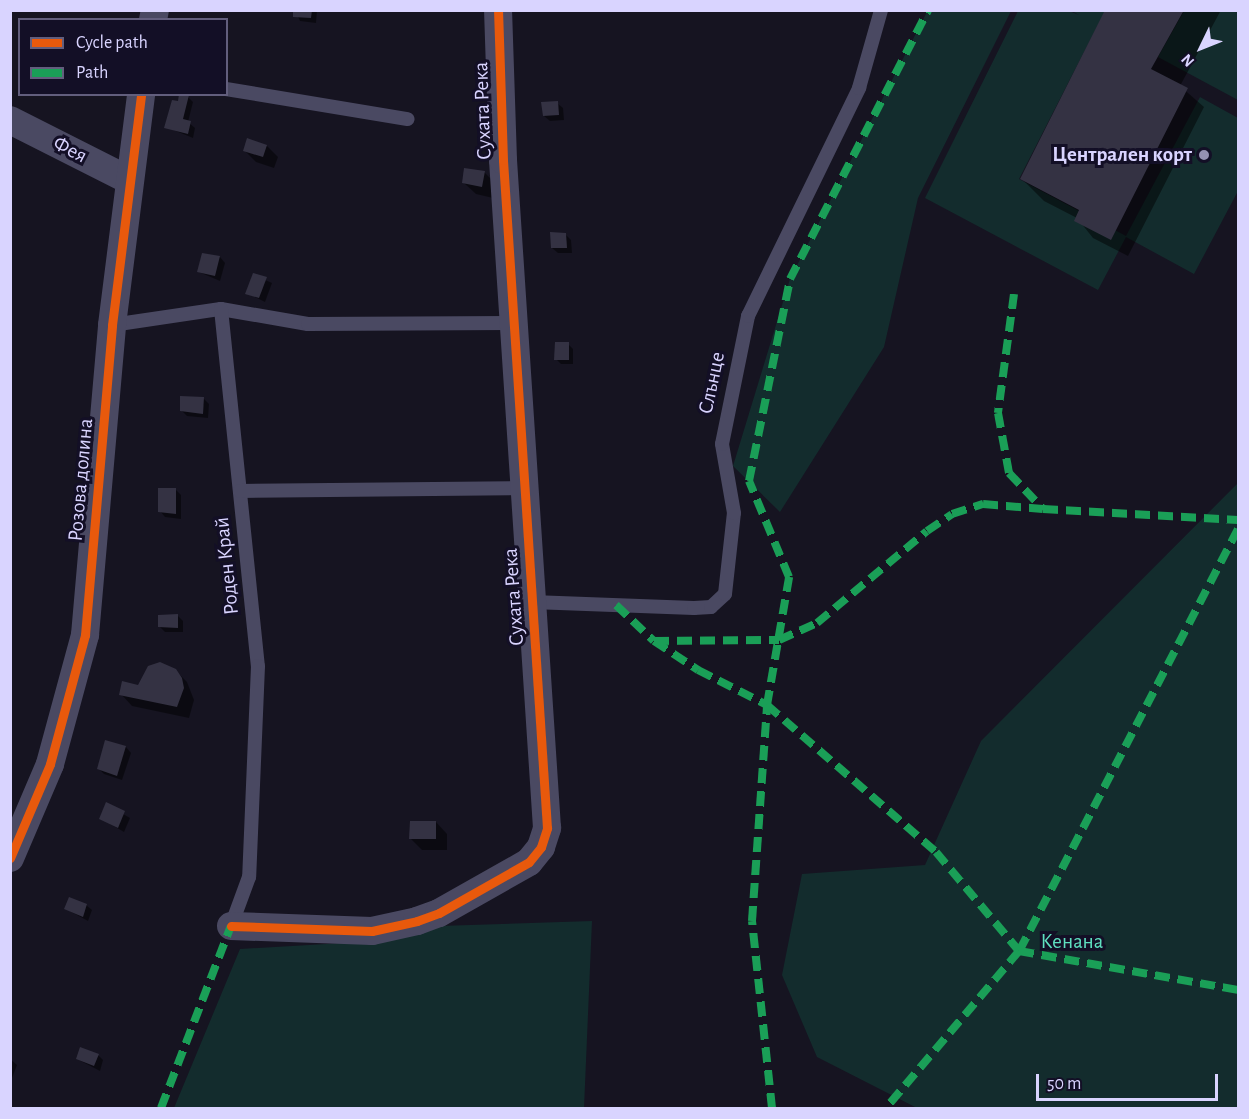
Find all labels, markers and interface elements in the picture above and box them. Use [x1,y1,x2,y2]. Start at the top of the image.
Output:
legend [18,18,228,96]
north arrow [1171,18,1231,78]
text: Cycle path [76,34,148,52]
text: N [1178,51,1197,70]
street label: Сухата Река [469,61,497,161]
text: Path [76,64,108,82]
street label: Фея [49,131,91,169]
place label: Централен корт [1052,142,1192,168]
marker: Централен корт [1197,148,1211,162]
street label: Слънце [693,350,731,416]
street label: Розова долина [63,417,99,543]
street label: Роден Край [209,516,245,616]
street label: Сухата Река [498,547,530,647]
park label: Кенана [1041,929,1103,955]
scale bar [1039,1062,1220,1100]
text: 50 m [1047,1075,1081,1093]

